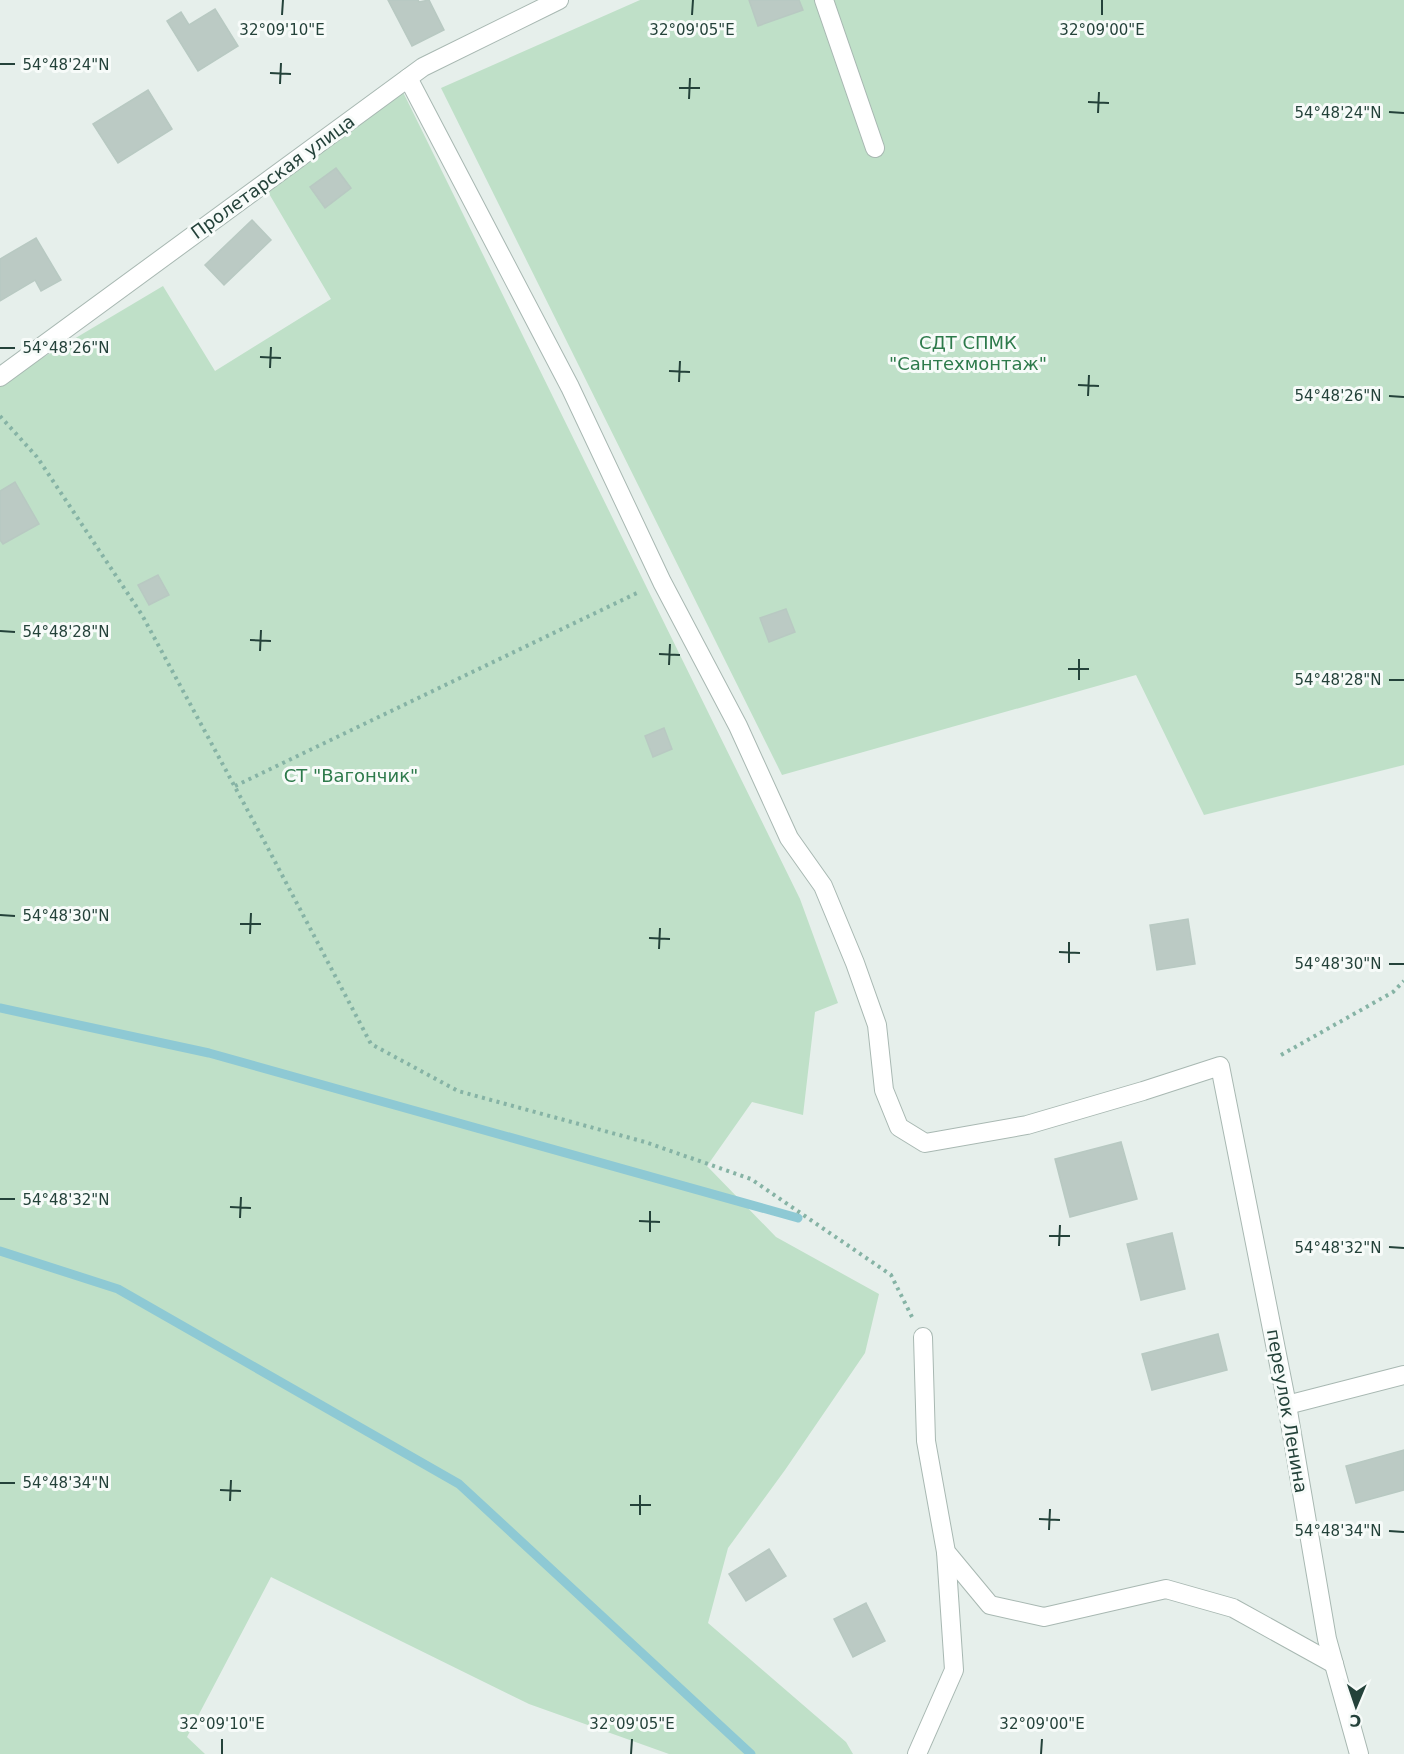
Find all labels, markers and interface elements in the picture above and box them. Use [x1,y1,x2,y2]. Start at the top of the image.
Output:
text: 32°09'10"E [239,21,325,39]
text: 32°09'05"E [649,21,735,39]
text: 32°09'00"E [1059,21,1145,39]
text: 54°48'24"N [22,56,110,74]
text: 54°48'24"N [1294,104,1382,122]
street label: Пролетарская улица [187,110,359,243]
park label: СДТ СПМК "Сантехмонтаж" [889,332,1047,374]
text: 54°48'26"N [22,339,110,357]
text: 54°48'26"N [1294,387,1382,405]
text: 54°48'28"N [22,623,110,641]
text: 54°48'28"N [1294,671,1382,689]
park label: СТ "Вагончик" [284,765,418,786]
text: 54°48'30"N [22,907,110,925]
text: 54°48'30"N [1294,955,1382,973]
text: 54°48'32"N [22,1191,110,1209]
text: 54°48'32"N [1294,1239,1382,1257]
street label: переулок Ленина [1263,1327,1312,1494]
text: 54°48'34"N [22,1474,110,1492]
text: 54°48'34"N [1294,1522,1382,1540]
north arrow [1326,1676,1386,1736]
text: С [1349,1711,1362,1730]
text: 32°09'10"E [179,1715,265,1733]
text: 32°09'05"E [589,1715,675,1733]
text: 32°09'00"E [999,1715,1085,1733]

